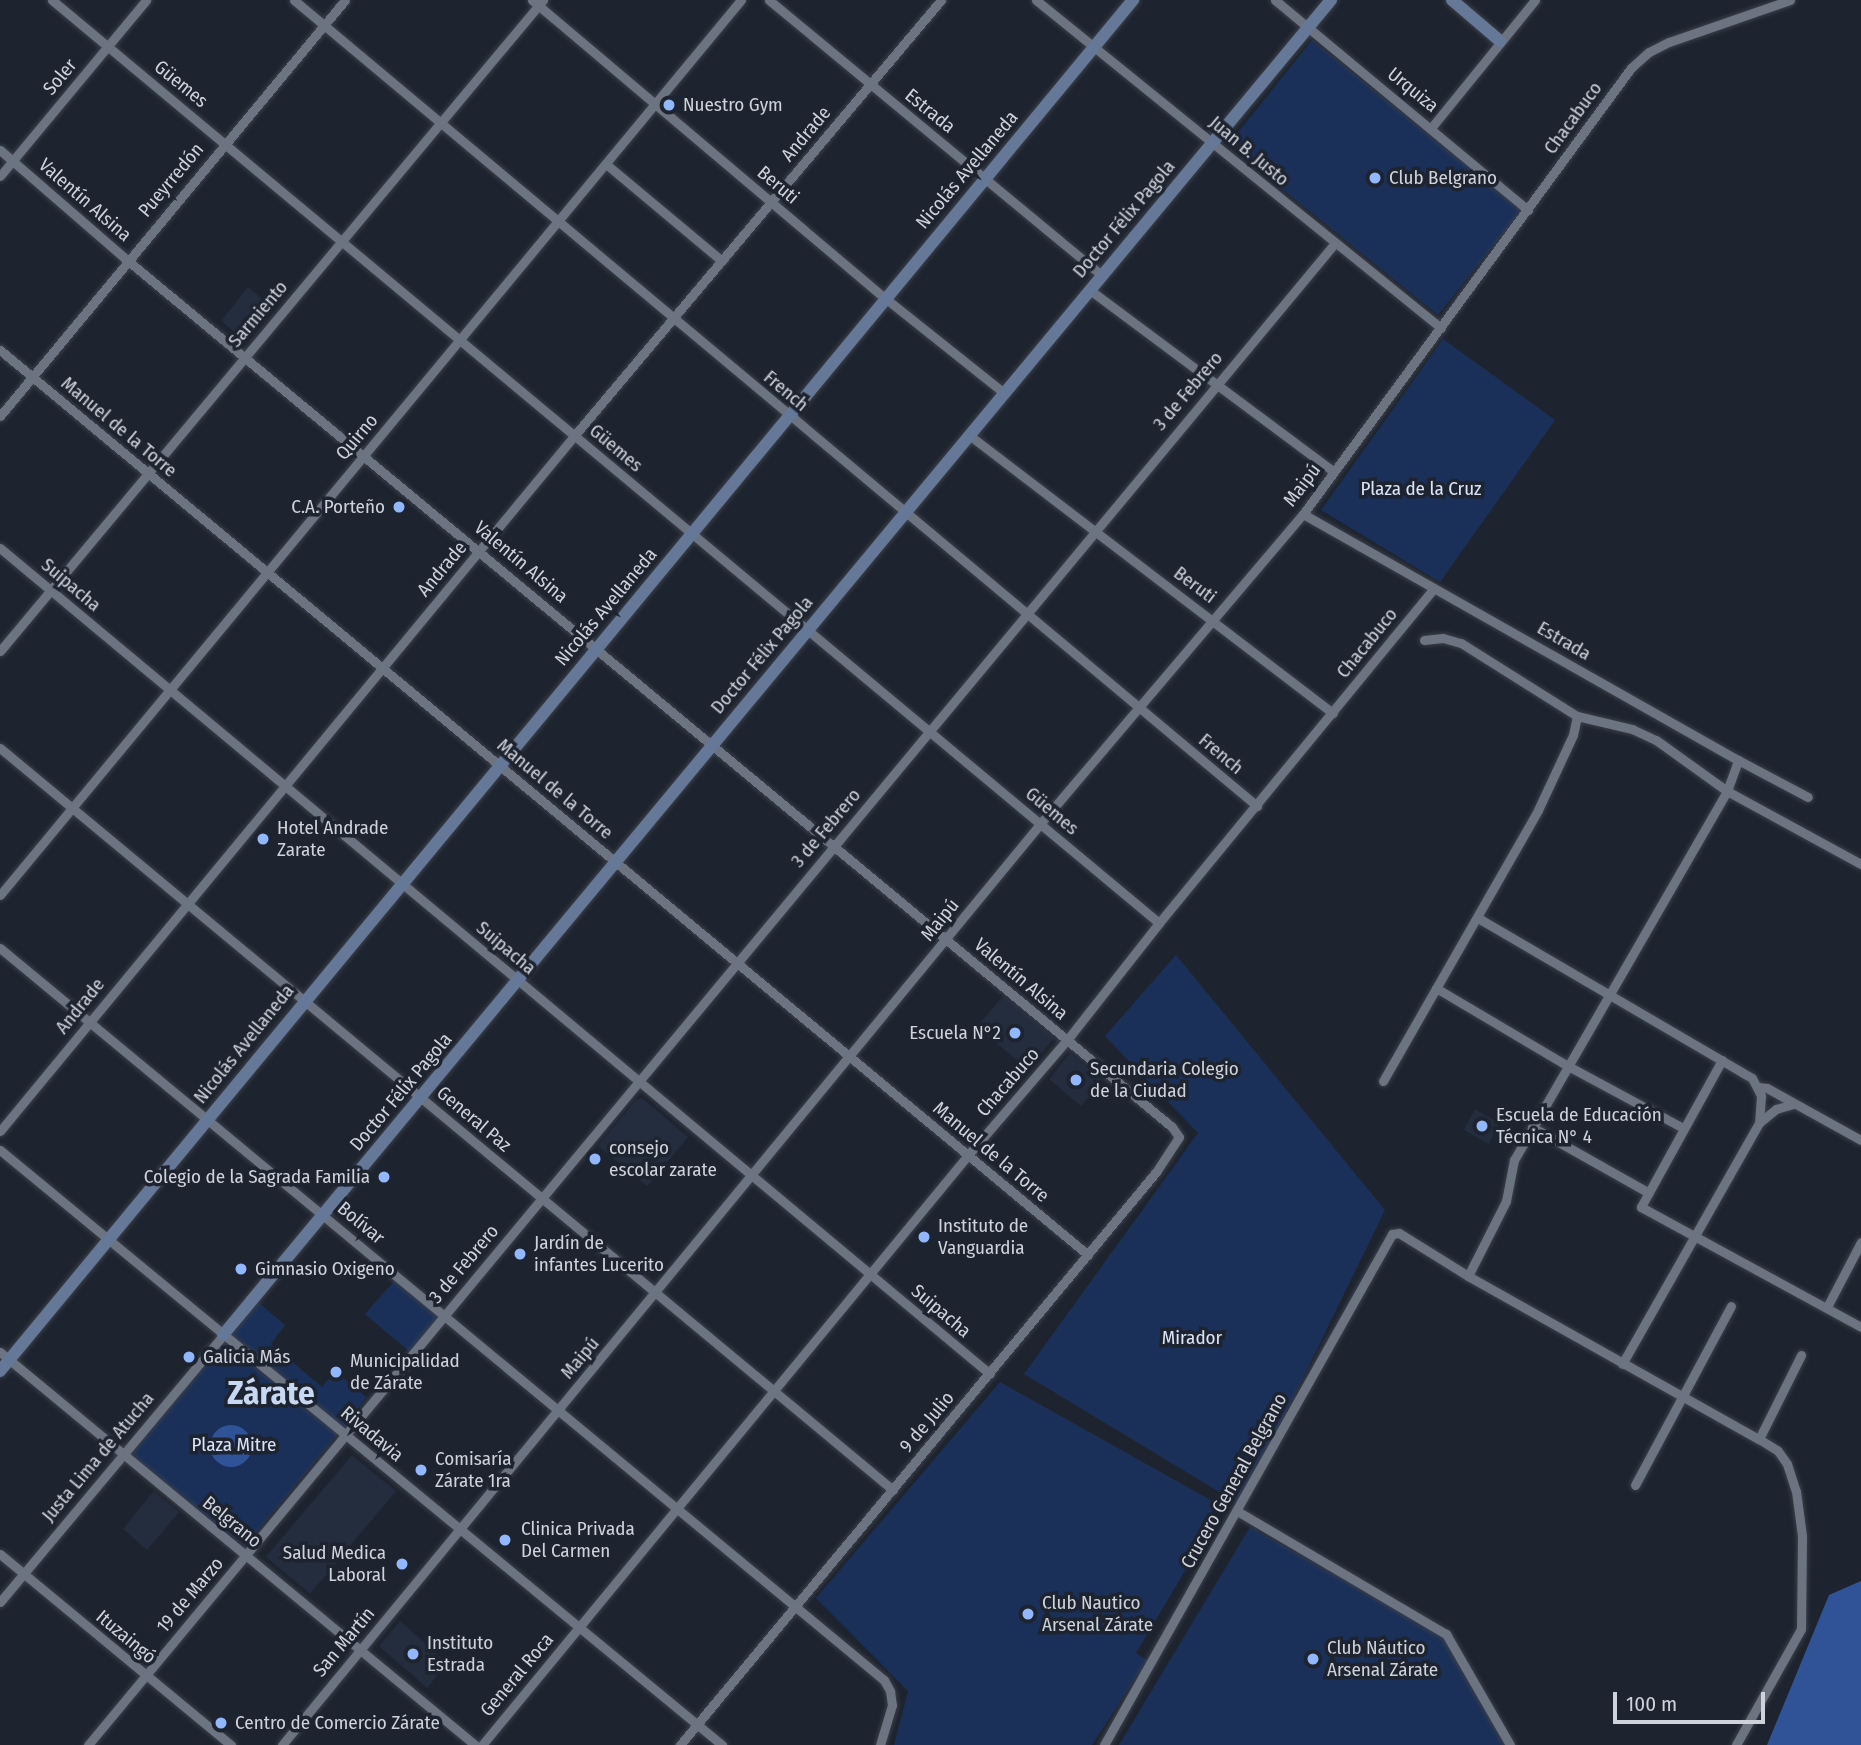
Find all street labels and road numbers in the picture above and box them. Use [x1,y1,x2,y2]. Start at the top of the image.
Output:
street label: Soler [38,54,82,100]
street label: Güemes [150,56,212,112]
street label: Urquiza [1383,63,1443,117]
street label: Chacabuco [1539,77,1607,159]
street label: Estrada [900,84,960,138]
street label: Andrade [776,102,836,166]
street label: Nicolás Avellaneda [911,106,1023,234]
street label: Juan B. Justo [1205,111,1293,191]
street label: Pueyrredón [133,138,209,222]
street label: Valentín Alsina [34,154,136,246]
street label: Doctor Félix Pagola [1068,155,1180,283]
street label: Beruti [753,161,803,209]
street label: Sarmiento [224,276,292,352]
street label: 3 de Febrero [1148,347,1228,435]
street label: French [759,366,813,416]
street label: Manuel de la Torre [56,372,182,482]
street label: Quirno [331,409,383,465]
street label: Güemes [585,419,647,477]
street label: Maipú [1279,459,1325,511]
street label: Valentín Alsina [470,516,572,608]
street label: Andrade [412,537,472,601]
street label: Nicolás Avellaneda [550,543,662,671]
street label: Suipacha [37,553,105,617]
street label: Beruti [1169,562,1221,608]
street label: Doctor Félix Pagola [706,591,818,719]
street label: Chacabuco [1332,603,1402,683]
street label: Estrada [1533,617,1595,665]
street label: French [1194,729,1248,779]
street label: Manuel de la Torre [492,734,618,844]
street label: Güemes [1021,782,1083,840]
street label: 3 de Febrero [786,784,866,872]
street label: Maipú [916,894,964,946]
street label: Suipacha [472,916,540,980]
street label: Valentín Alsina [970,933,1072,1025]
street label: Andrade [51,974,109,1038]
street label: Nicolás Avellaneda [189,980,299,1108]
street label: Doctor Félix Pagola [345,1028,457,1156]
street label: Chacabuco [972,1043,1044,1121]
street label: General Paz [432,1081,516,1157]
street label: Manuel de la Torre [928,1097,1054,1207]
street label: Bolívar [333,1197,389,1249]
street label: 3 de Febrero [424,1220,504,1308]
street label: Suipacha [907,1279,975,1343]
street label: Maipú [556,1332,604,1384]
street label: 9 de Julio [895,1387,959,1457]
street label: Justa Lima de Atucha [37,1388,159,1526]
street label: Crucero General Belgrano [1176,1389,1292,1573]
street label: Rivadavia [336,1401,408,1467]
street label: Belgrano [198,1491,266,1553]
street label: 19 de Marzo [152,1553,228,1637]
street label: San Martín [308,1603,380,1681]
street label: Ituzaingó [91,1605,161,1669]
street label: General Roca [476,1629,558,1721]

